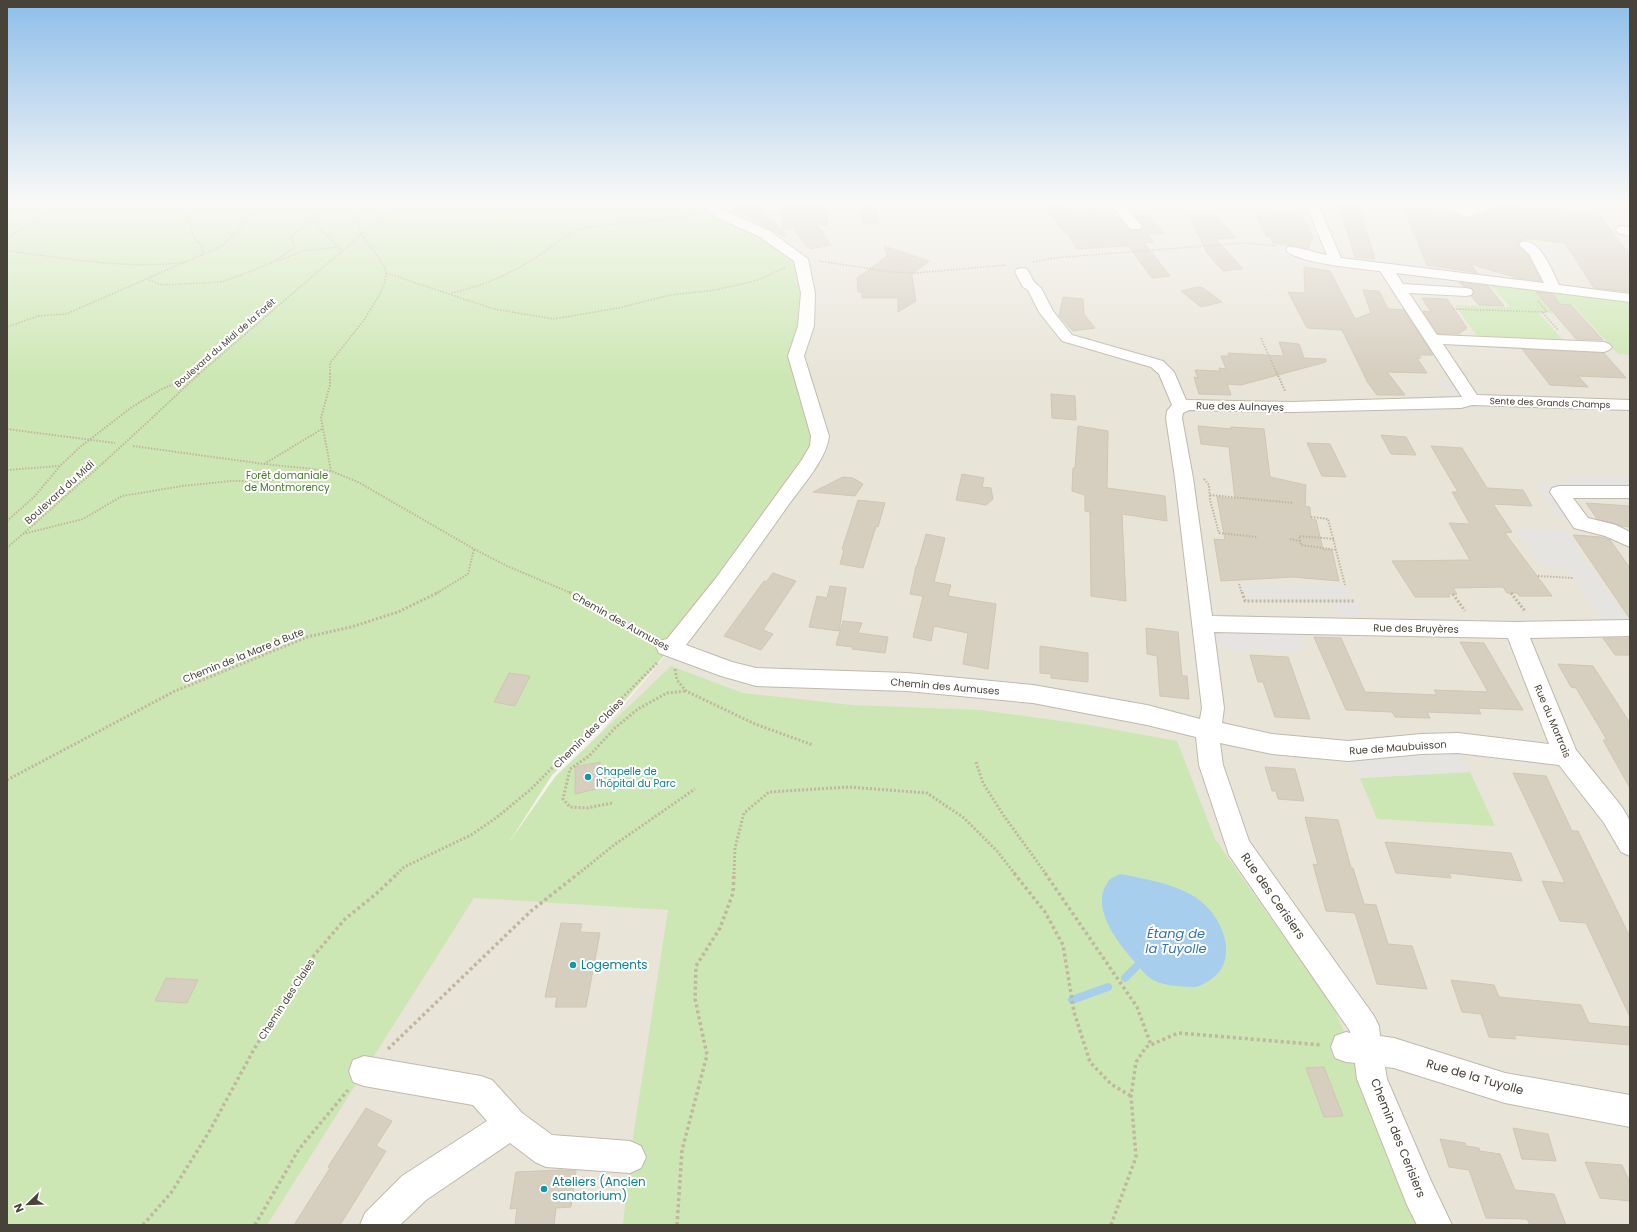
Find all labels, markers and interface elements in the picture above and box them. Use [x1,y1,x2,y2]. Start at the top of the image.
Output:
street label: Boulevard du Midi de la Forêt [172,296,278,390]
street label: Sente des Grands Champs [1489,395,1611,411]
street label: Rue des Aulnayes [1196,398,1284,415]
street label: Boulevard du Midi [21,457,98,528]
park label: Forêt domaniale de Montmorency [244,468,330,495]
street label: Chemin des Aumuses [569,588,672,655]
street label: Rue des Bruyères [1373,620,1459,637]
street label: Chemin de la Mare à Bute [180,624,306,687]
street label: Chemin des Aumuses [890,674,1000,699]
street label: Rue du Martrais [1530,682,1575,760]
street label: Chemin des Claies [550,695,627,772]
street label: Rue de Maubuisson [1349,737,1447,758]
place label: Chapelle de l'hôpital du Parc [596,764,676,791]
marker: Chapelle de l'hôpital du Parc [583,772,593,782]
street label: Rue des Cerisiers [1237,849,1310,942]
water label: Étang de la Tuyolle [1145,924,1207,958]
street label: Chemin des Claies [255,956,318,1043]
place label: Logements [581,956,648,973]
marker: Logements [568,960,578,970]
street label: Rue de la Tuyolle [1424,1054,1526,1099]
street label: Chemin des Cerisiers [1367,1076,1430,1200]
place label: Ateliers (Ancien sanatorium) [552,1173,646,1204]
north arrow [8,1184,48,1224]
marker: Ateliers (Ancien sanatorium) [539,1184,549,1194]
text: N [10,1201,28,1215]

